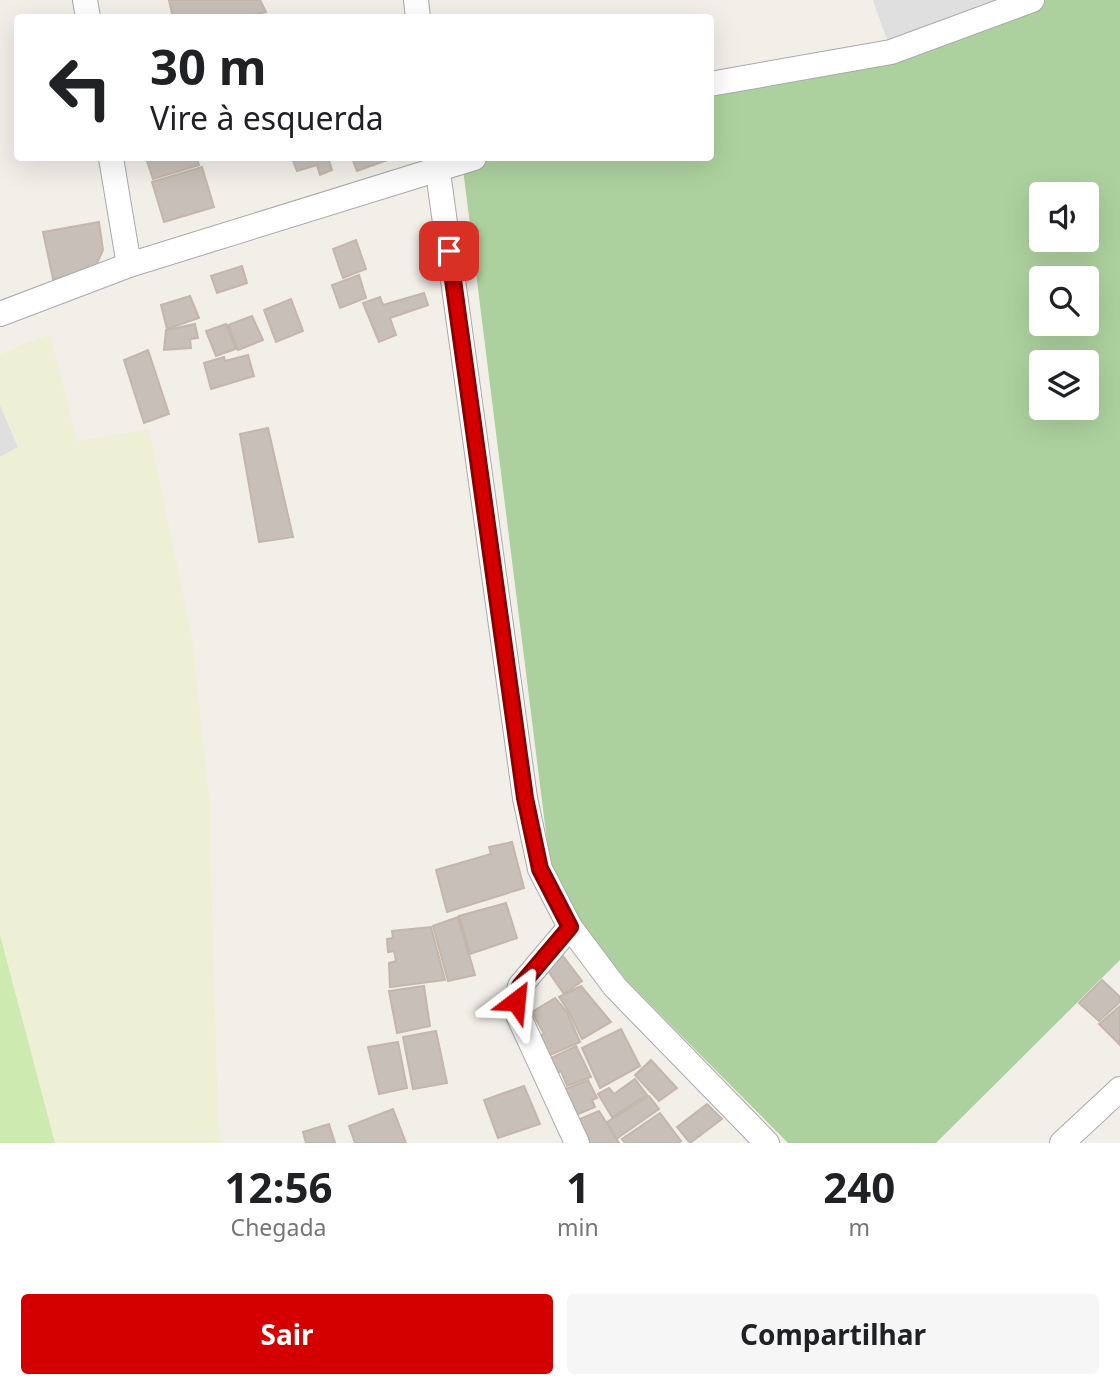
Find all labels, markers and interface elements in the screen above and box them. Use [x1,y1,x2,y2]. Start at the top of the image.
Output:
text: 30 m [150,33,267,99]
icon: left [35,42,126,133]
text: Vire à esquerda [150,96,384,139]
map controls [1029,182,1099,420]
button: sound [1029,182,1099,252]
pin [419,221,479,281]
icon: arrive [430,232,468,270]
button: search [1029,266,1099,336]
button: layers [1029,350,1099,420]
position arrow [479,964,553,1038]
text: 12:56 [225,1158,332,1215]
text: 1 [566,1158,590,1215]
text: 240 [823,1158,895,1215]
text: Chegada [231,1211,326,1243]
text: min [557,1211,599,1243]
text: m [849,1211,870,1243]
button: Sair [21,1294,553,1374]
button: Compartilhar [567,1294,1099,1374]

